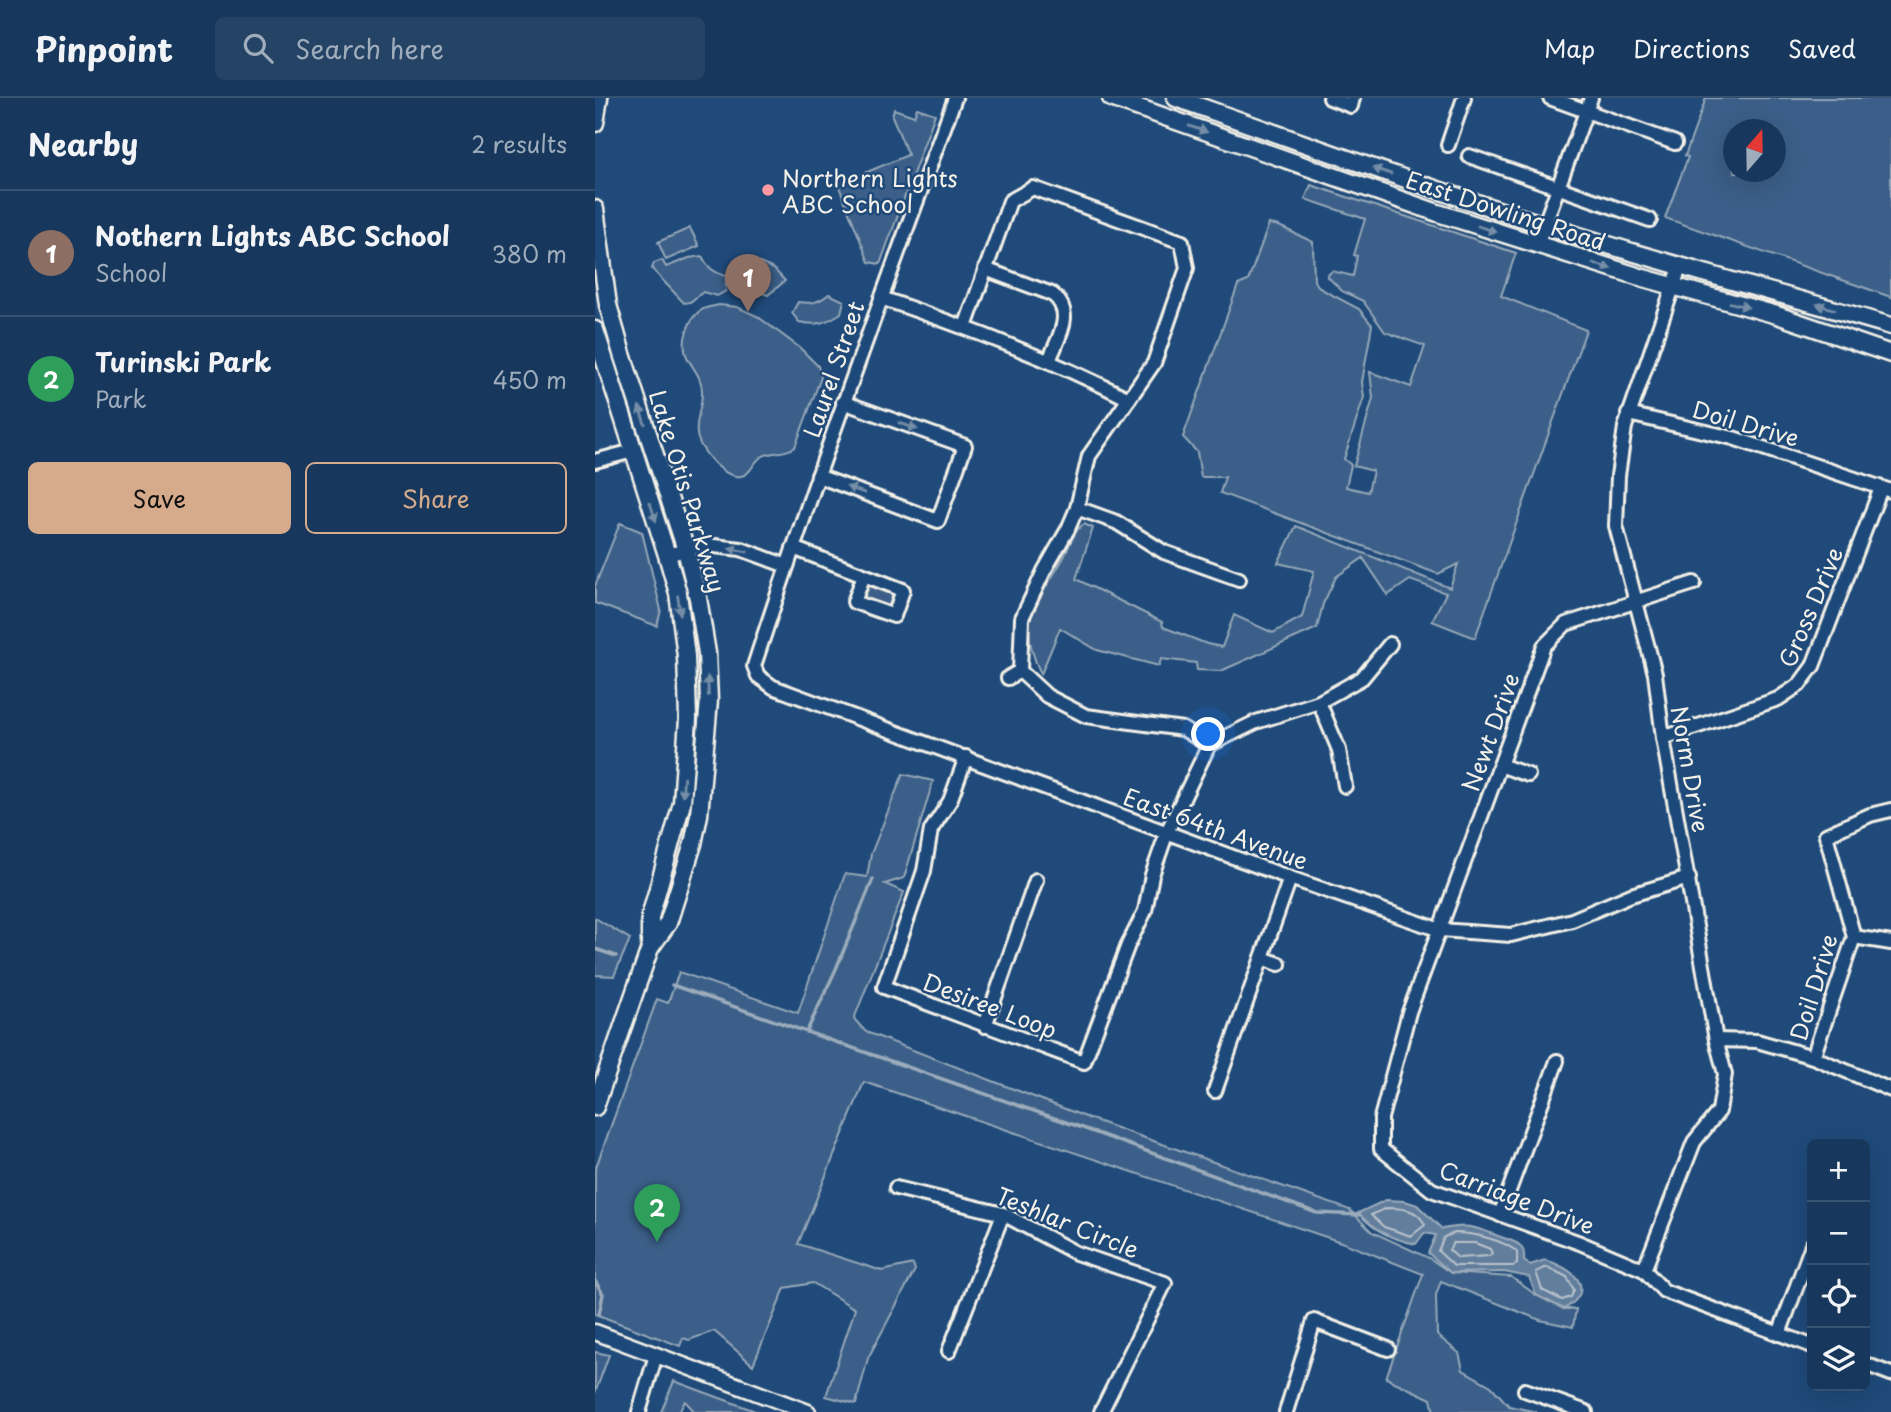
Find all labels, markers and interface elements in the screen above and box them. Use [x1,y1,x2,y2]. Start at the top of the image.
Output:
search box [215,17,705,80]
text: Pinpoint [35,23,173,73]
icon: search [239,29,277,67]
text: Search here [295,29,444,68]
text: Map [1544,30,1595,66]
text: Directions [1633,30,1750,66]
text: Saved [1788,30,1856,66]
north arrow [1723,119,1786,182]
text: Nearby [28,121,138,166]
one-way arrow [1188,124,1209,135]
text: 2 results [471,126,567,161]
place label: Northern Lights ABC School [782,160,958,221]
street label: East Dowling Road [1402,161,1610,259]
one-way arrow [1371,165,1392,176]
marker: Northern Lights ABC School [760,182,776,198]
text: Nothern Lights ABC School [95,216,450,255]
one-way arrow [1477,224,1498,235]
text: 1 [46,236,57,271]
text: 380 m [492,236,567,271]
pin: 1 [725,254,771,312]
text: School [95,255,167,290]
one-way arrow [1592,261,1613,271]
street label: Laurel Street [793,296,873,442]
one-way arrow [1728,300,1750,311]
one-way arrow [1815,302,1836,312]
text: Turinski Park [95,342,271,381]
text: 2 [43,362,59,397]
text: 450 m [493,362,567,397]
text: Park [95,381,146,416]
street label: Lake Otis Parkway [641,386,735,596]
street label: Doil Drive [1689,391,1803,455]
one-way arrow [636,404,647,425]
one-way arrow [897,420,918,431]
button: Save [28,462,291,534]
button: Share [305,462,567,534]
one-way arrow [846,485,867,496]
one-way arrow [648,501,658,522]
street label: Gross Drive [1769,541,1851,673]
one-way arrow [726,544,748,555]
one-way arrow [674,594,685,616]
street label: Newt Drive [1452,668,1528,796]
one-way arrow [703,675,714,697]
street label: Norm Drive [1663,703,1719,835]
your location [1191,717,1225,751]
one-way arrow [677,776,688,798]
street label: East 64th Avenue [1119,778,1313,878]
street label: Doil Drive [1780,929,1846,1045]
street label: Desiree Loop [918,963,1062,1047]
map controls [1807,1139,1870,1391]
button: + [1807,1139,1870,1202]
street label: Carriage Drive [1434,1151,1600,1243]
street label: Teshlar Circle [991,1177,1145,1267]
pin: 2 [634,1184,680,1242]
button: − [1807,1202,1870,1265]
button: locate [1807,1265,1870,1328]
button: layers [1807,1328,1870,1391]

